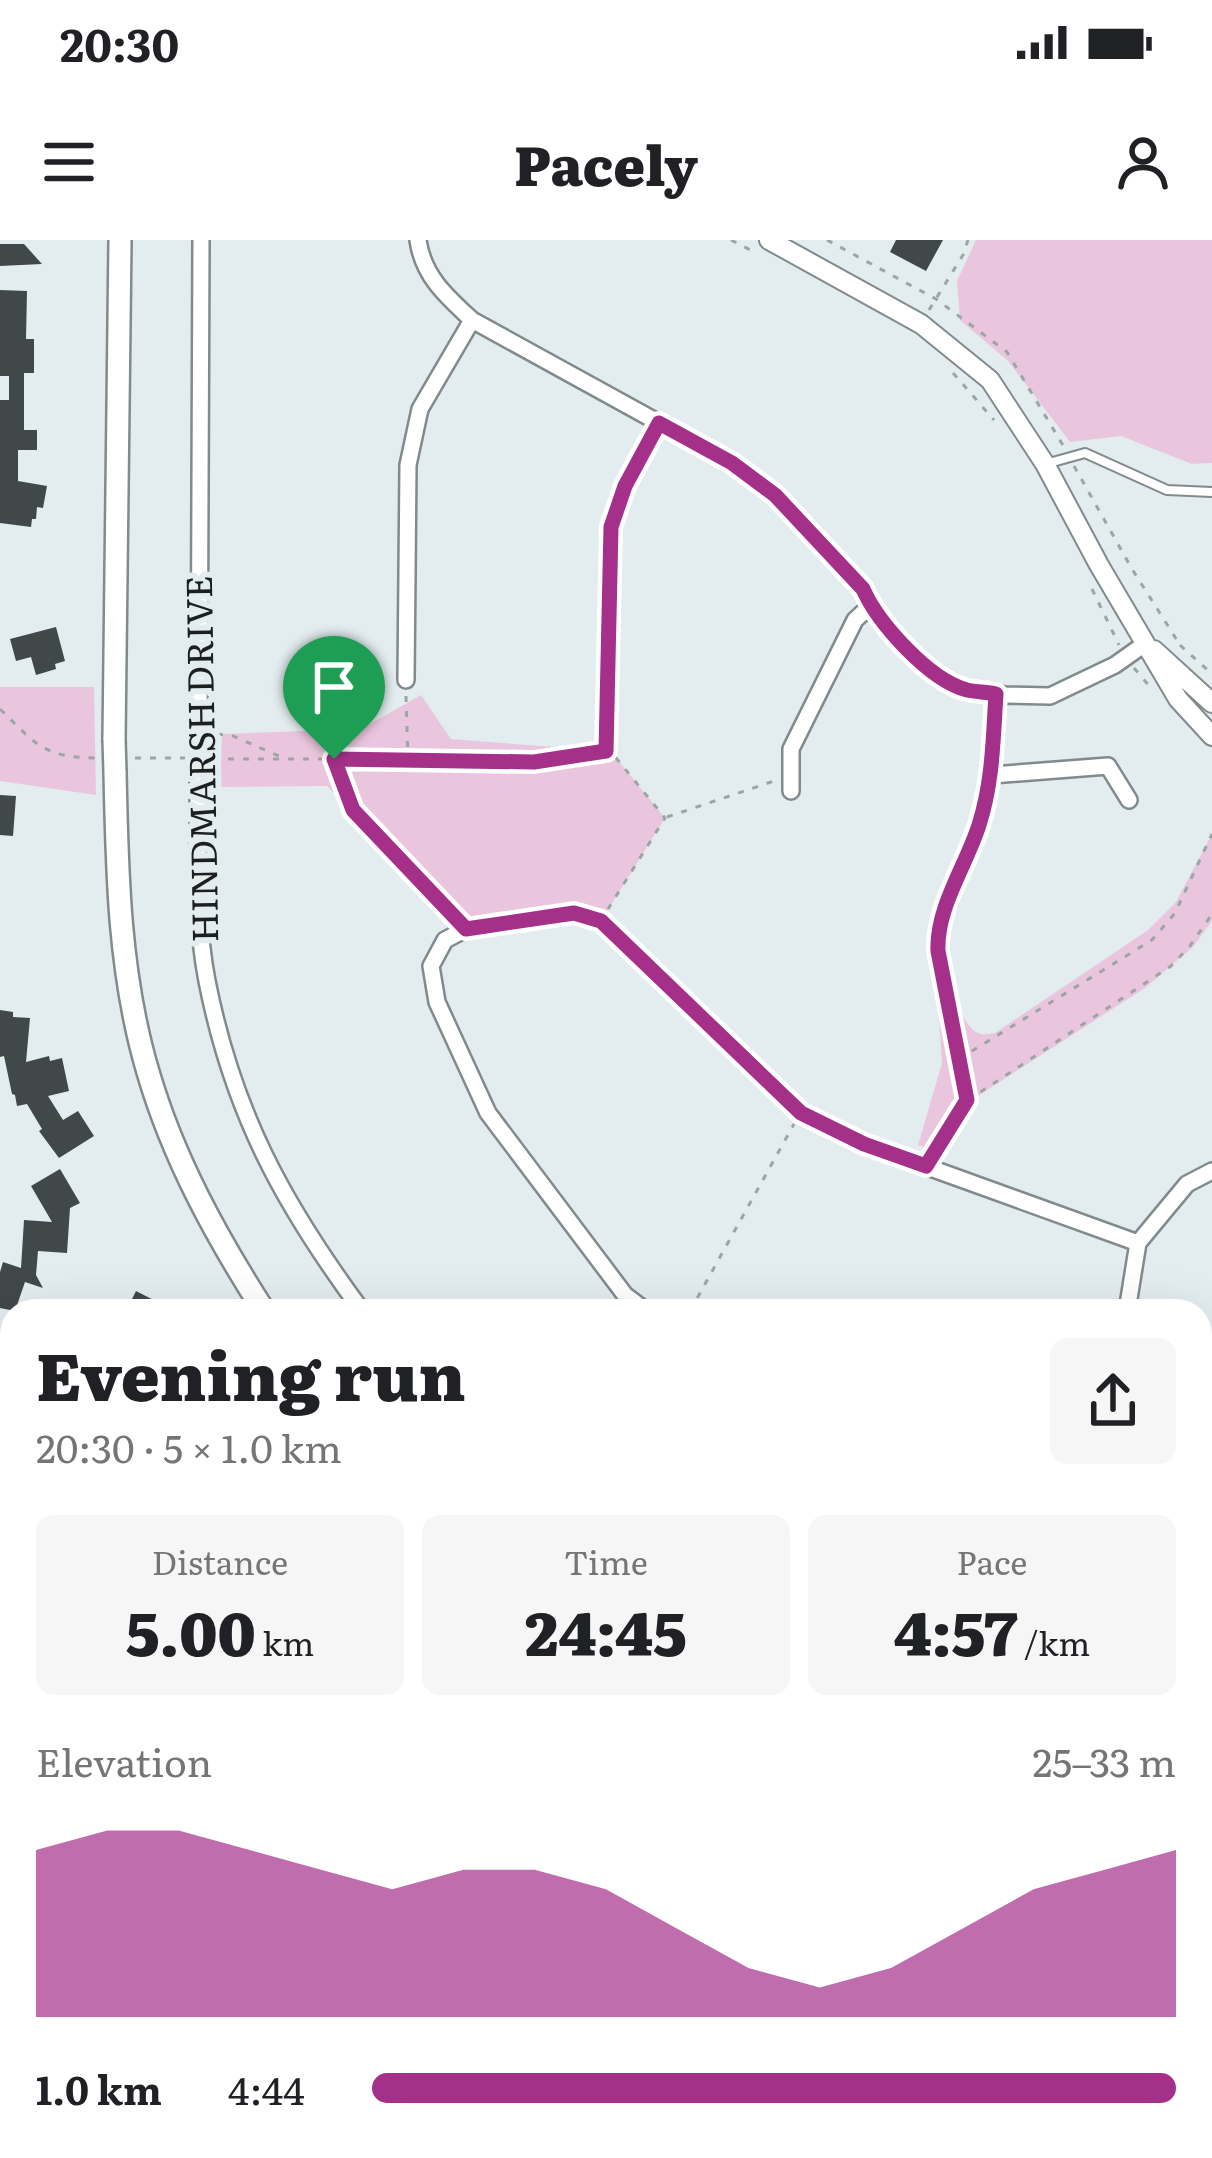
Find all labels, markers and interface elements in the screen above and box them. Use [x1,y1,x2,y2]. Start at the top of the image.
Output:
text: 20:30 [60,9,179,76]
text: Pacely [514,122,698,203]
icon: menu [36,129,102,195]
icon: person [1110,129,1176,195]
street label: HINDMARSH DRIVE [170,575,229,943]
pin [283,636,385,759]
icon: arrive [301,654,367,720]
text: Evening run [36,1323,466,1421]
button: share [1050,1338,1176,1464]
text: 20:30 · 5 × 1.0 km [36,1417,342,1475]
text: Distance [152,1536,288,1585]
text: Time [564,1536,648,1585]
text: Pace [957,1536,1027,1585]
text: 5.00 [126,1585,256,1674]
text: 24:45 [525,1585,687,1674]
text: 4:57 [894,1585,1018,1674]
text: km [256,1617,314,1666]
text: /km [1018,1617,1090,1666]
text: Elevation [36,1731,212,1789]
text: 25–33 m [1033,1731,1176,1789]
text: 1.0 km [36,2059,162,2117]
text: 4:44 [228,2059,305,2117]

